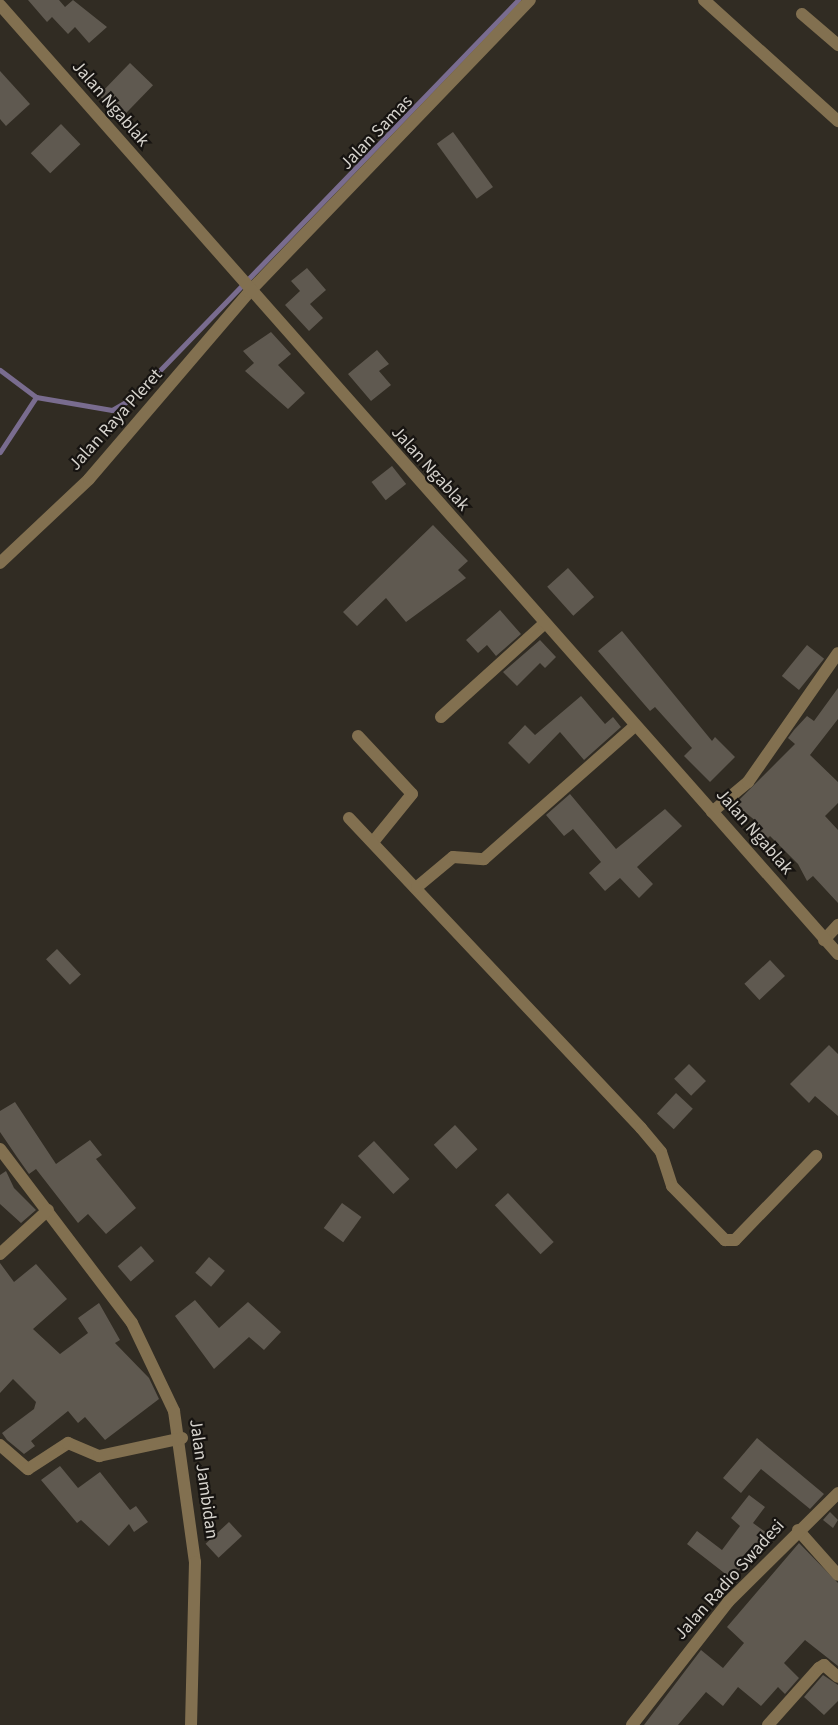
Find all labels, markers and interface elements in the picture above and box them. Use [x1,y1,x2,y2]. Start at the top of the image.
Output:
street label: Jalan Ngablak [67,57,153,151]
street label: Jalan Samas [336,91,418,175]
street label: Jalan Raya Pleret [65,365,167,475]
street label: Jalan Ngablak [386,422,474,516]
street label: Jalan Ngablak [711,785,797,879]
street label: Jalan Jambidan [184,1418,222,1540]
street label: Jalan Radio Swadesi [670,1515,790,1645]

